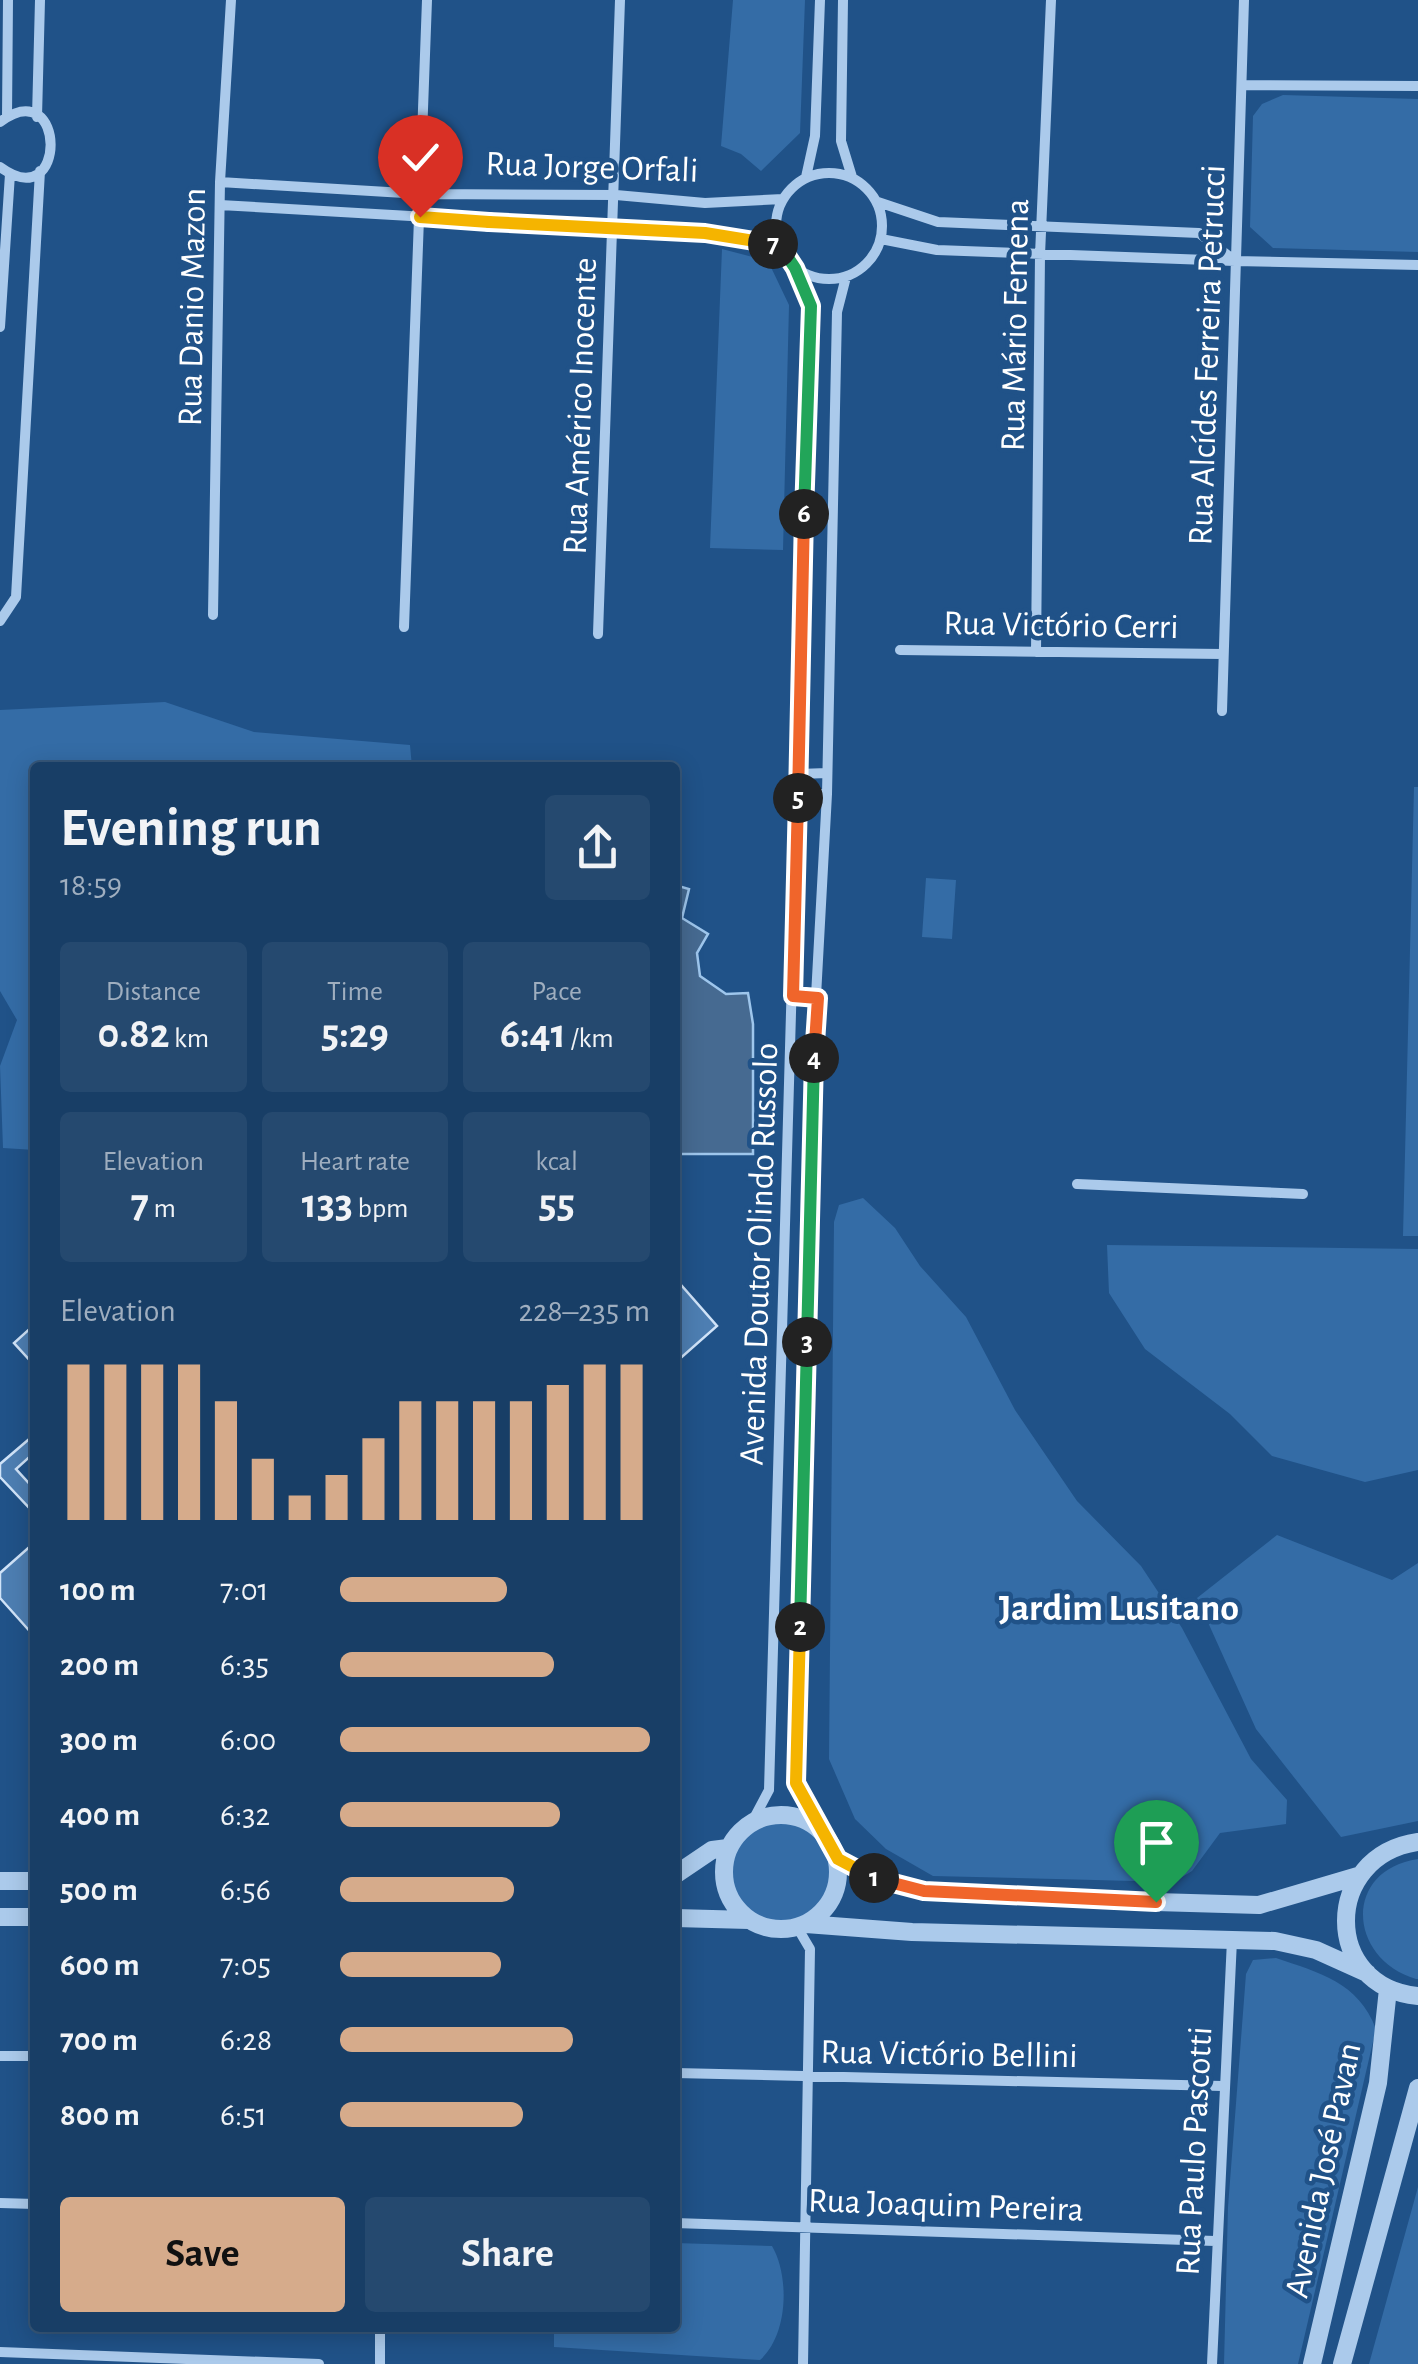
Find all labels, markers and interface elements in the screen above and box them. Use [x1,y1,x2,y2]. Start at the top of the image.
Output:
pin [378,115,463,218]
icon: check [393,130,448,185]
street label: Rua Jorge Orfali [485,146,699,189]
street label: Rua Alcídes Ferreira Petrucci [1183,164,1232,546]
street label: Rua Danio Mazon [173,187,212,427]
street label: Rua Mário Femena [996,198,1035,452]
pin: 7 [748,219,798,269]
text: 7 [767,230,779,258]
street label: Rua Américo Inocente [558,257,603,555]
pin: 6 [779,489,829,539]
text: 6 [797,500,811,528]
street label: Rua Victório Cerri [943,606,1179,645]
pin: 5 [773,773,823,823]
text: 5 [792,784,804,812]
button: share [545,795,650,900]
text: Evening run [60,801,322,856]
text: 18:59 [60,869,122,901]
text: Distance [106,978,201,1006]
text: Time [327,978,383,1006]
text: Pace [531,978,582,1006]
text: 0.82 [97,1013,169,1055]
text: 5:29 [321,1013,389,1055]
text: 6:41 [500,1013,566,1055]
text: km [169,1025,209,1053]
text: /km [566,1025,614,1053]
pin: 4 [789,1033,839,1083]
street label: Avenida Doutor Olindo Russolo [735,1042,784,1466]
text: 4 [807,1044,821,1072]
text: Elevation [103,1148,204,1176]
text: Heart rate [300,1148,410,1176]
text: kcal [535,1148,578,1176]
text: 7 [131,1183,149,1225]
text: 133 [302,1183,353,1225]
text: 55 [539,1183,575,1225]
text: m [149,1195,176,1223]
text: bpm [353,1195,408,1223]
text: Elevation [60,1295,176,1327]
text: 228–235 m [518,1295,650,1327]
pin: 3 [782,1317,832,1367]
text: 3 [801,1328,813,1356]
text: 100 m [60,1574,136,1606]
text: 7:01 [220,1574,269,1606]
district label: Jardim Lusitano [999,1590,1239,1628]
pin: 2 [775,1602,825,1652]
text: 2 [793,1613,807,1641]
text: 200 m [60,1649,139,1681]
text: 6:35 [220,1649,269,1681]
text: 300 m [60,1724,138,1756]
text: 6:00 [220,1724,276,1756]
text: 400 m [60,1799,140,1831]
text: 6:32 [220,1799,270,1831]
pin [1114,1800,1199,1903]
icon: arrive [1129,1815,1184,1870]
pin: 1 [849,1853,899,1903]
text: 1 [869,1864,879,1892]
text: 500 m [60,1874,138,1906]
text: 6:56 [220,1874,271,1906]
text: 600 m [60,1949,139,1981]
text: 7:05 [220,1949,271,1981]
text: 700 m [60,2024,138,2056]
text: 6:28 [220,2024,272,2056]
street label: Rua Paulo Pascotti [1170,2026,1218,2276]
street label: Rua Victório Bellini [820,2035,1078,2074]
street label: Avenida José Pavan [1279,2040,1368,2301]
text: 800 m [60,2099,140,2131]
text: 6:51 [220,2099,267,2131]
street label: Rua Joaquim Pereira [808,2183,1084,2228]
button: Save [60,2197,345,2312]
button: Share [365,2197,650,2312]

